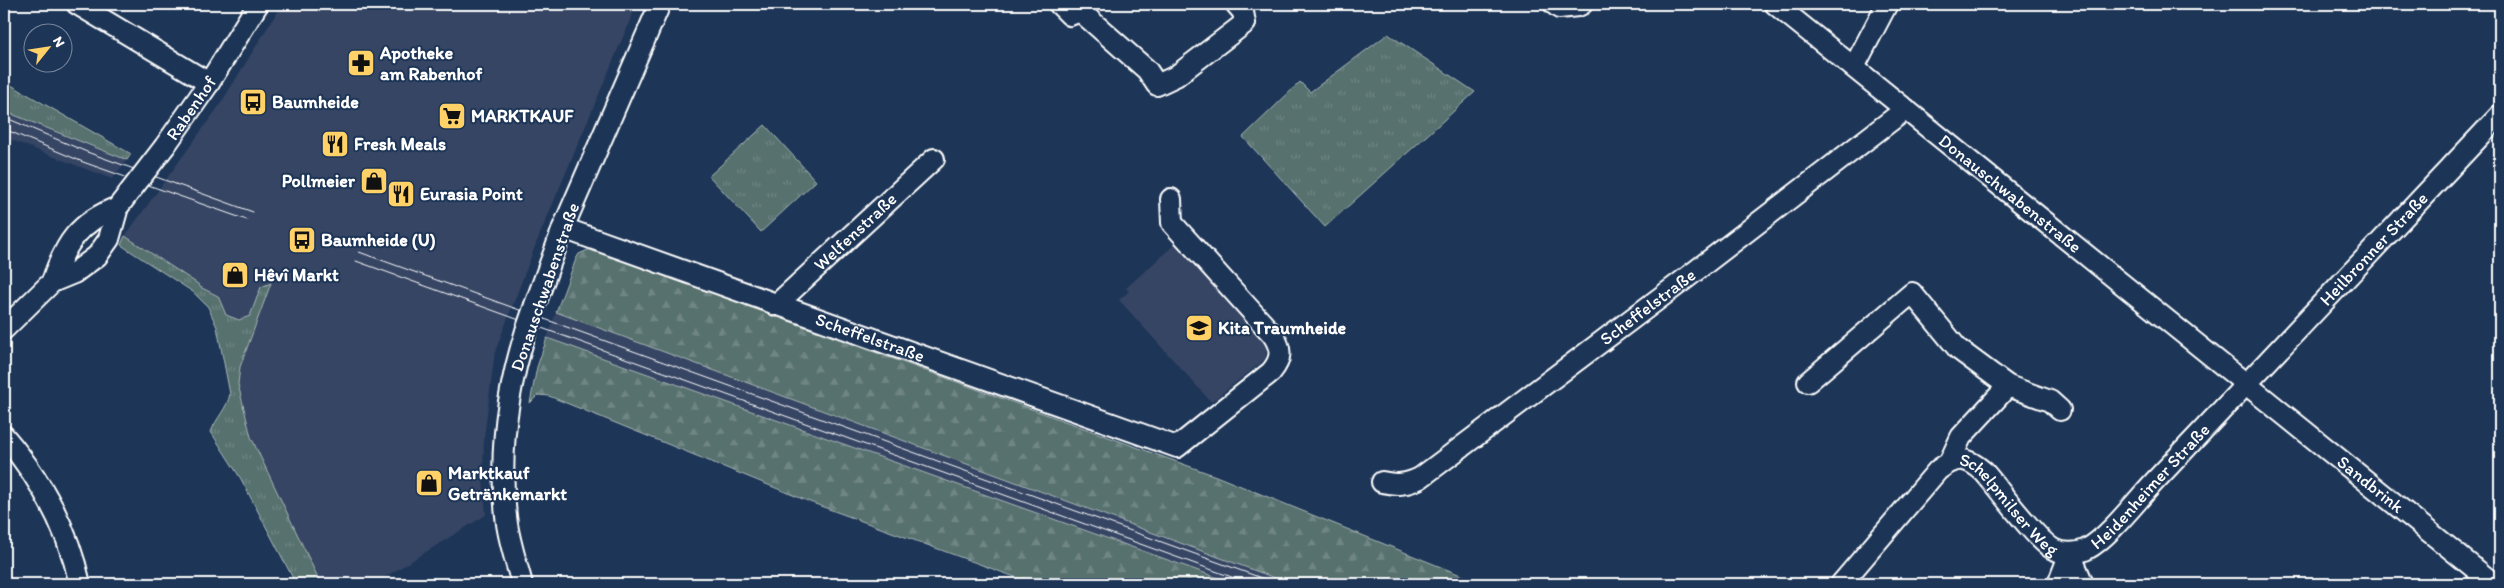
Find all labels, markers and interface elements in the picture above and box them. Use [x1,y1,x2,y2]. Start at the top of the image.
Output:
north arrow [22,22,72,72]
text: N [49,33,69,50]
place label: Apotheke am Rabenhof [379,42,482,85]
pharmacy icon: Apotheke am Rabenhof [346,48,376,78]
street label: Rabenhof [161,72,222,145]
bus stop icon: Baumheide [238,87,268,117]
place label: Baumheide [272,91,359,113]
supermarket icon: MARKTKAUF [437,101,467,131]
place label: MARKTKAUF [471,105,574,127]
restaurant icon: Fresh Meals [320,129,350,159]
street label: Donauschwabenstraße [1934,129,2086,258]
place label: Fresh Meals [354,133,446,155]
shop icon: Pollmeier [359,166,389,196]
place label: Pollmeier [282,170,356,192]
restaurant icon: Eurasia Point [386,179,416,209]
place label: Eurasia Point [420,183,523,205]
street label: Heilbronner Straße [2315,187,2433,311]
street label: Welfenstraße [809,188,901,275]
street label: Donauschwabenstraße [506,200,584,374]
bus stop icon: Baumheide (U) [287,225,317,255]
place label: Baumheide (U) [321,229,436,251]
shop icon: Hêvî Markt [220,260,250,290]
place label: Hêvî Markt [254,264,339,286]
street label: Scheffelstraße [1596,264,1700,350]
street label: Scheffelstraße [813,308,927,367]
school or university icon: Kita Traumheide [1184,313,1214,343]
place label: Kita Traumheide [1218,317,1347,339]
street label: Heidenheimer Straße [2086,419,2214,554]
street label: Schelpmilser Weg [1958,448,2063,561]
street label: Sandbrink [2333,451,2409,518]
place label: Marktkauf Getränkemarkt [448,462,567,505]
shop icon: Marktkauf Getränkemarkt [414,468,444,498]

